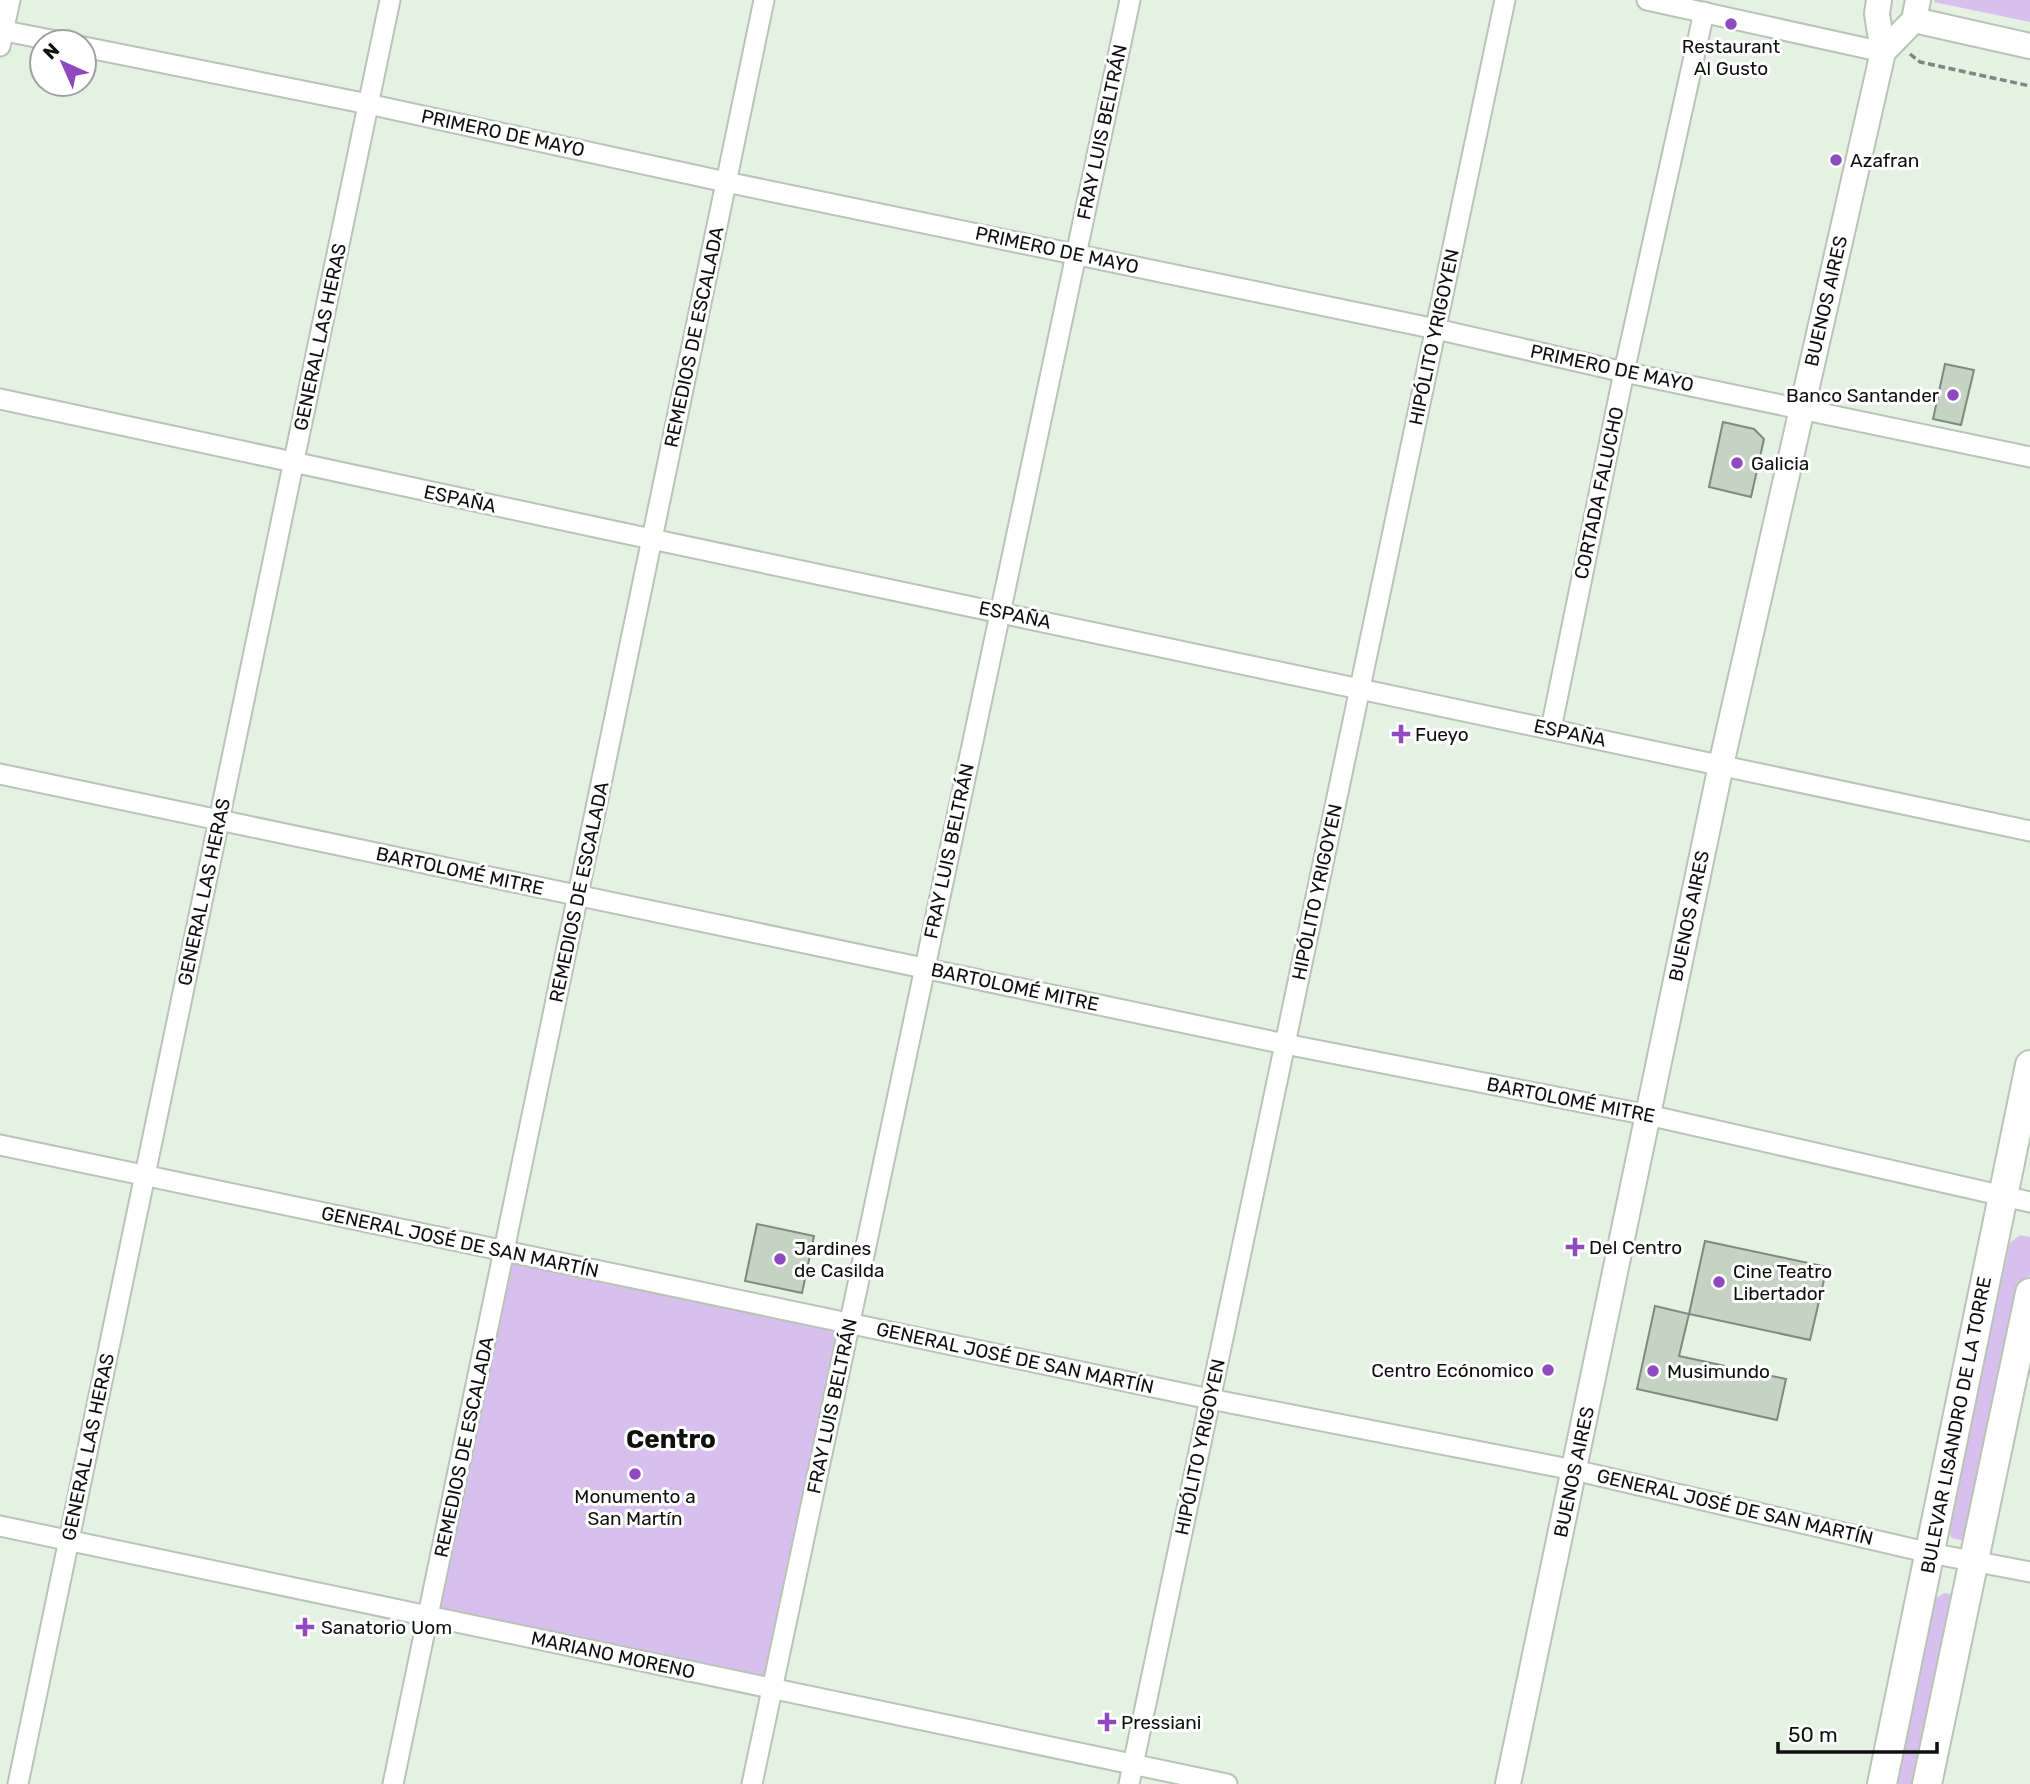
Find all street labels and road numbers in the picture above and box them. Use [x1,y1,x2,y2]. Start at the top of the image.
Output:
street label: FRAY LUIS BELTRÁN [1072,42,1132,222]
street label: PRIMERO DE MAYO [419,104,587,162]
street label: PRIMERO DE MAYO [973,221,1141,279]
street label: REMEDIOS DE ESCALADA [659,224,729,449]
street label: BUENOS AIRES [1800,233,1852,369]
street label: GENERAL LAS HERAS [289,241,351,433]
street label: HIPÓLITO YRIGOYEN [1404,247,1464,427]
street label: PRIMERO DE MAYO [1528,339,1696,397]
street label: CORTADA FALUCHO [1569,405,1629,581]
street label: ESPAÑA [422,480,499,518]
street label: ESPAÑA [977,596,1054,634]
street label: ESPAÑA [1532,714,1609,752]
street label: FRAY LUIS BELTRÁN [919,761,979,941]
street label: REMEDIOS DE ESCALADA [544,779,614,1004]
street label: GENERAL LAS HERAS [173,796,235,988]
street label: HIPÓLITO YRIGOYEN [1287,802,1347,982]
street label: BARTOLOMÉ MITRE [374,842,546,900]
street label: BUENOS AIRES [1664,848,1714,984]
street label: BARTOLOMÉ MITRE [929,958,1101,1016]
street label: BARTOLOMÉ MITRE [1485,1072,1657,1128]
street label: GENERAL JOSÉ DE SAN MARTÍN [319,1201,601,1283]
street label: BULEVAR LISANDRO DE LA TORRE [1916,1274,1996,1576]
street label: FRAY LUIS BELTRÁN [802,1316,862,1496]
street label: GENERAL JOSÉ DE SAN MARTÍN [874,1317,1156,1399]
street label: REMEDIOS DE ESCALADA [429,1334,499,1559]
street label: GENERAL LAS HERAS [57,1351,119,1543]
street label: HIPÓLITO YRIGOYEN [1170,1357,1230,1537]
street label: BUENOS AIRES [1549,1404,1599,1540]
street label: GENERAL JOSÉ DE SAN MARTÍN [1595,1464,1875,1550]
street label: MARIANO MORENO [529,1626,697,1684]

